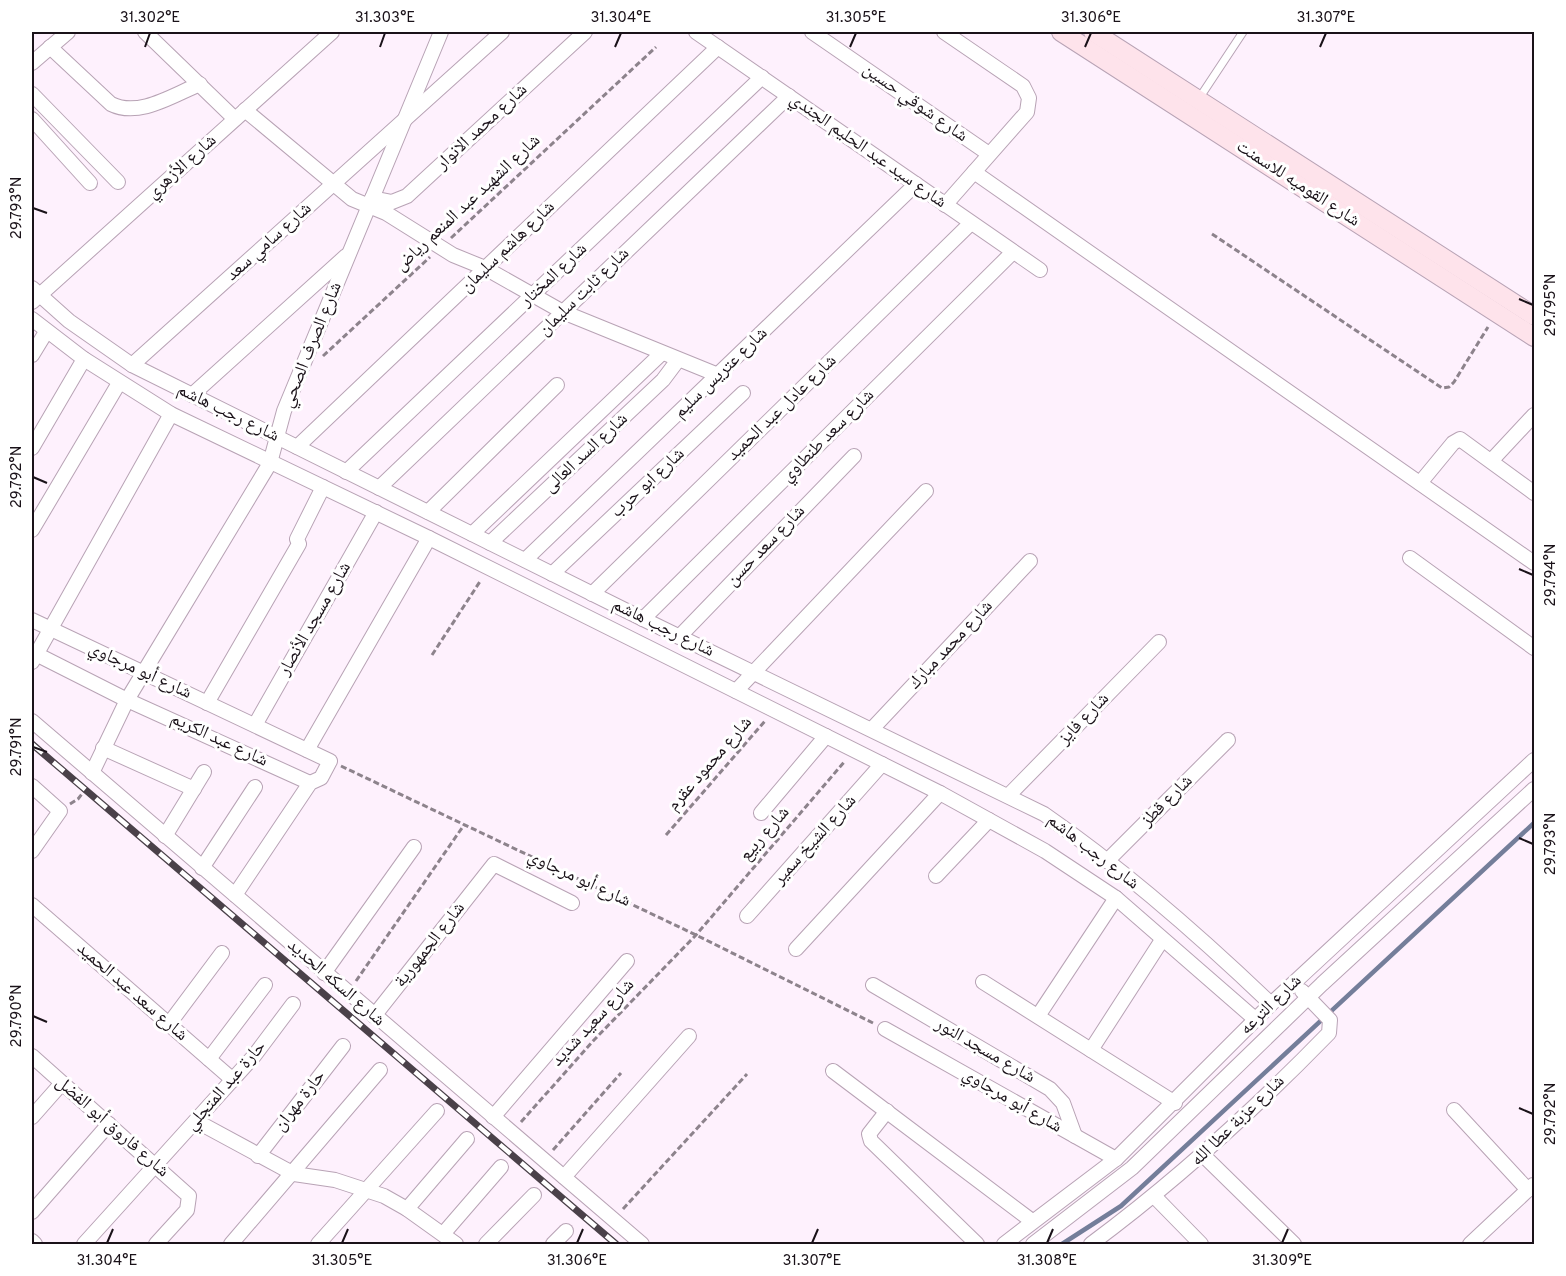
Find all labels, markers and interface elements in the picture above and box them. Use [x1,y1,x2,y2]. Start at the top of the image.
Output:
text: 31.302°E [120,9,180,28]
text: 31.303°E [355,9,415,28]
text: 31.304°E [591,9,651,28]
text: 31.305°E [826,9,886,28]
text: 31.306°E [1061,9,1121,28]
text: 31.307°E [1297,9,1355,28]
street label: شارع شوقي حسين [857,58,972,149]
street label: شارع محمد الانوار [431,79,533,176]
street label: شارع سيد عبد الحليم الجندي [784,88,951,215]
street label: شارع الأزهري [142,129,223,206]
street label: شارع الشهيد عبد المنعم رياض [390,129,546,277]
street label: شارع القوميه للاسمنت [1232,135,1364,233]
text: 29.793°N [8,177,27,239]
street label: شارع هاشم سليمان [456,196,560,298]
street label: شارع سامي سعد [221,197,318,288]
street label: شارع المختار [515,238,593,313]
street label: شارع ثابت سليمان [533,243,635,341]
text: 29.795°N [1542,274,1561,336]
street label: شارع الصرف الصحي [276,279,349,412]
street label: شارع عتريس سليم [669,322,773,424]
street label: شارع عادل عبد الحميد [722,350,842,466]
street label: شارع رجب هاشم [173,378,283,448]
street label: شارع سعد طنطاوي [776,384,881,489]
street label: شارع السد العالى [539,408,633,498]
street label: شارع ابو حرب [606,443,690,523]
text: 29.792°N [8,446,27,508]
street label: شارع سعد حسن [721,500,811,592]
text: 29.794°N [1542,544,1561,606]
street label: شارع مسجد الأنصار [273,558,357,681]
street label: شارع رجب هاشم [608,593,718,663]
street label: شارع محمد مبارك [904,596,998,694]
street label: شارع أبو مرجاوي [84,636,196,706]
street label: شارع فايز [1053,688,1115,751]
street label: شارع عبد الكريم [167,707,271,773]
street label: شارع محمود عقرم [663,712,757,816]
text: 29.791°N [8,717,27,777]
street label: شارع قطز [1135,770,1198,833]
street label: شارع الشيخ سمير [768,790,862,891]
street label: شارع ربيع [735,802,795,866]
street label: شارع رجب هاشم [1042,809,1144,895]
text: 29.793°N [1542,813,1561,875]
street label: شارع أبو مرجاوي [523,844,635,914]
street label: شارع الجمهورية [389,898,471,992]
street label: شارع السكه الحديد [282,934,390,1032]
street label: شارع سعد عبد الحميد [72,937,192,1047]
street label: شارع الترعه [1235,970,1307,1040]
street label: شارع سعيد شديد [546,974,640,1072]
text: 29.790°N [8,984,27,1048]
street label: شارع مسجد النور [930,1013,1039,1089]
street label: حارة عبد المتجلي [180,1036,273,1137]
street label: شارع أبو مرجاوي [957,1063,1066,1140]
street label: حارة مهران [269,1066,331,1136]
street label: شارع عزبة عطا الله [1186,1070,1290,1172]
street label: شارع فاروق أبو الفضل [50,1071,174,1183]
text: 29.792°N [1542,1083,1561,1145]
text: 31.304°E [77,1252,137,1271]
text: 31.305°E [312,1252,372,1271]
text: 31.306°E [547,1252,607,1271]
text: 31.307°E [783,1252,841,1271]
text: 31.308°E [1017,1252,1077,1271]
text: 31.309°E [1252,1252,1312,1271]

